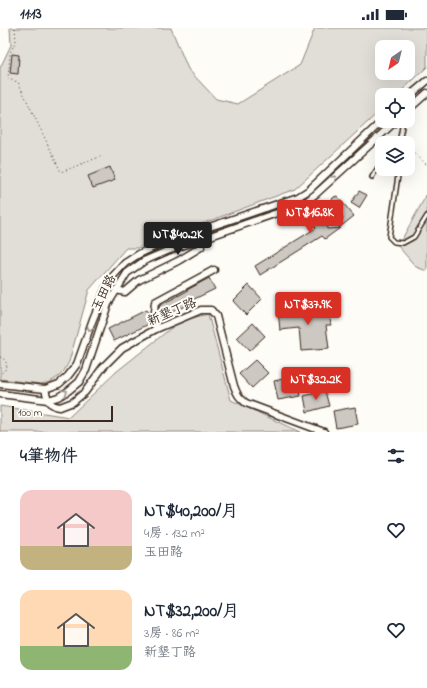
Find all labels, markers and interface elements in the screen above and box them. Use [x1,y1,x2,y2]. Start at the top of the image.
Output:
text: 11:13 [20,3,42,25]
north arrow [375,40,415,80]
map controls [375,40,415,176]
button: locate [375,88,415,128]
button: layers [375,136,415,176]
one-way arrow [329,175,337,182]
pin: NT$16.8K [269,200,351,234]
text: NT$16.8K [286,203,334,222]
pin: NT$40.2K [137,222,219,256]
text: NT$40.2K [153,225,203,244]
street label: 玉田路 [87,271,121,315]
pin: NT$37.9K [267,292,349,326]
street label: 新墾丁路 [144,293,200,331]
text: NT$37.9K [284,295,332,314]
one-way arrow [86,325,94,332]
pin: NT$32.2K [275,367,357,401]
text: NT$32.2K [290,370,342,389]
one-way arrow [61,390,68,397]
scale bar [12,404,113,423]
text: 100 m [18,405,42,421]
text: 4筆物件 [20,444,78,469]
icon: filters [385,445,407,467]
text: NT$40,200/月 [144,499,238,524]
icon: home [52,506,100,554]
icon: heart [385,519,407,541]
text: 4房 · 132 m² [144,524,205,543]
text: 玉田路 [144,543,183,562]
text: NT$32,200/月 [144,599,239,624]
icon: home [52,606,100,654]
icon: heart [385,619,407,641]
text: 3房 · 86 m² [144,624,199,643]
text: 新墾丁路 [144,643,196,662]

